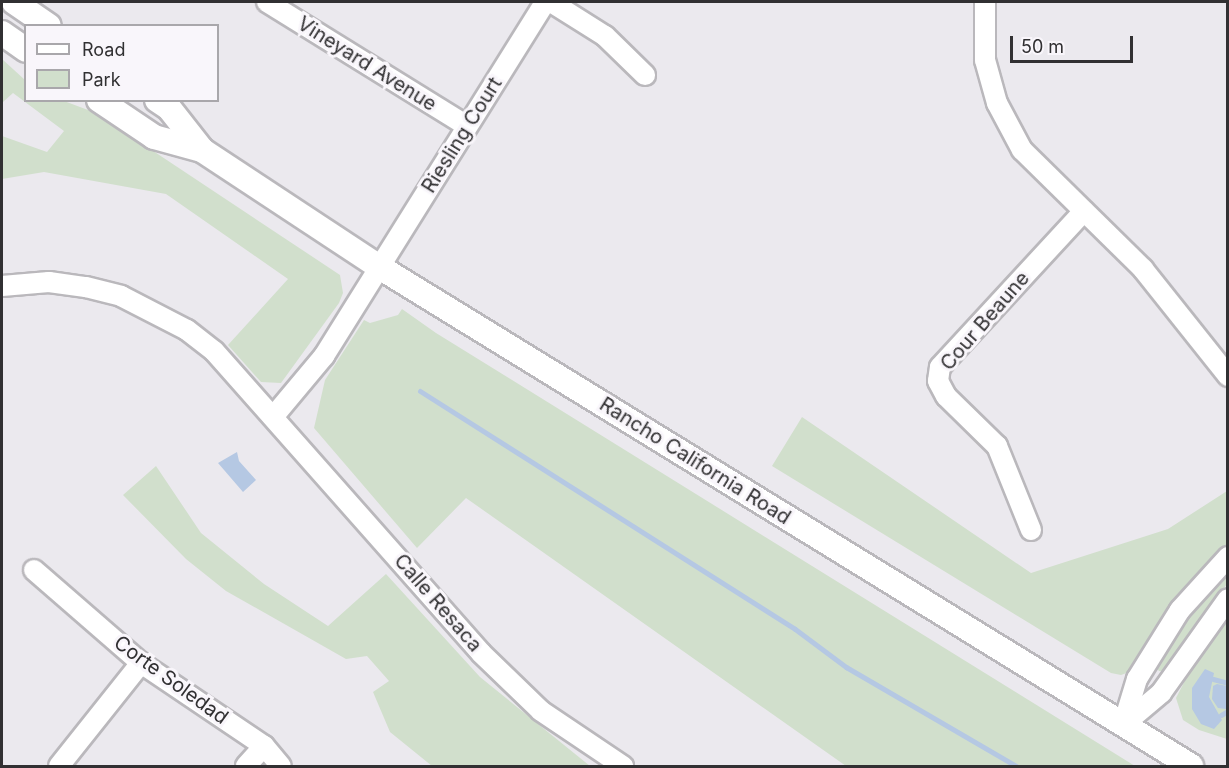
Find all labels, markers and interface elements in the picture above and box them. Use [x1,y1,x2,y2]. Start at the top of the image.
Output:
street label: Vineyard Avenue [293,12,441,116]
legend [24,24,219,102]
scale bar [1013,24,1136,62]
text: 50 m [1021,36,1064,57]
text: Road [82,39,125,60]
text: Park [82,69,121,90]
street label: Riesling Court [417,73,507,197]
street label: Cour Beaune [936,267,1034,375]
street label: Rancho California Road [595,392,795,530]
street label: Calle Resaca [389,549,487,657]
street label: Corte Soledad [109,631,233,729]

